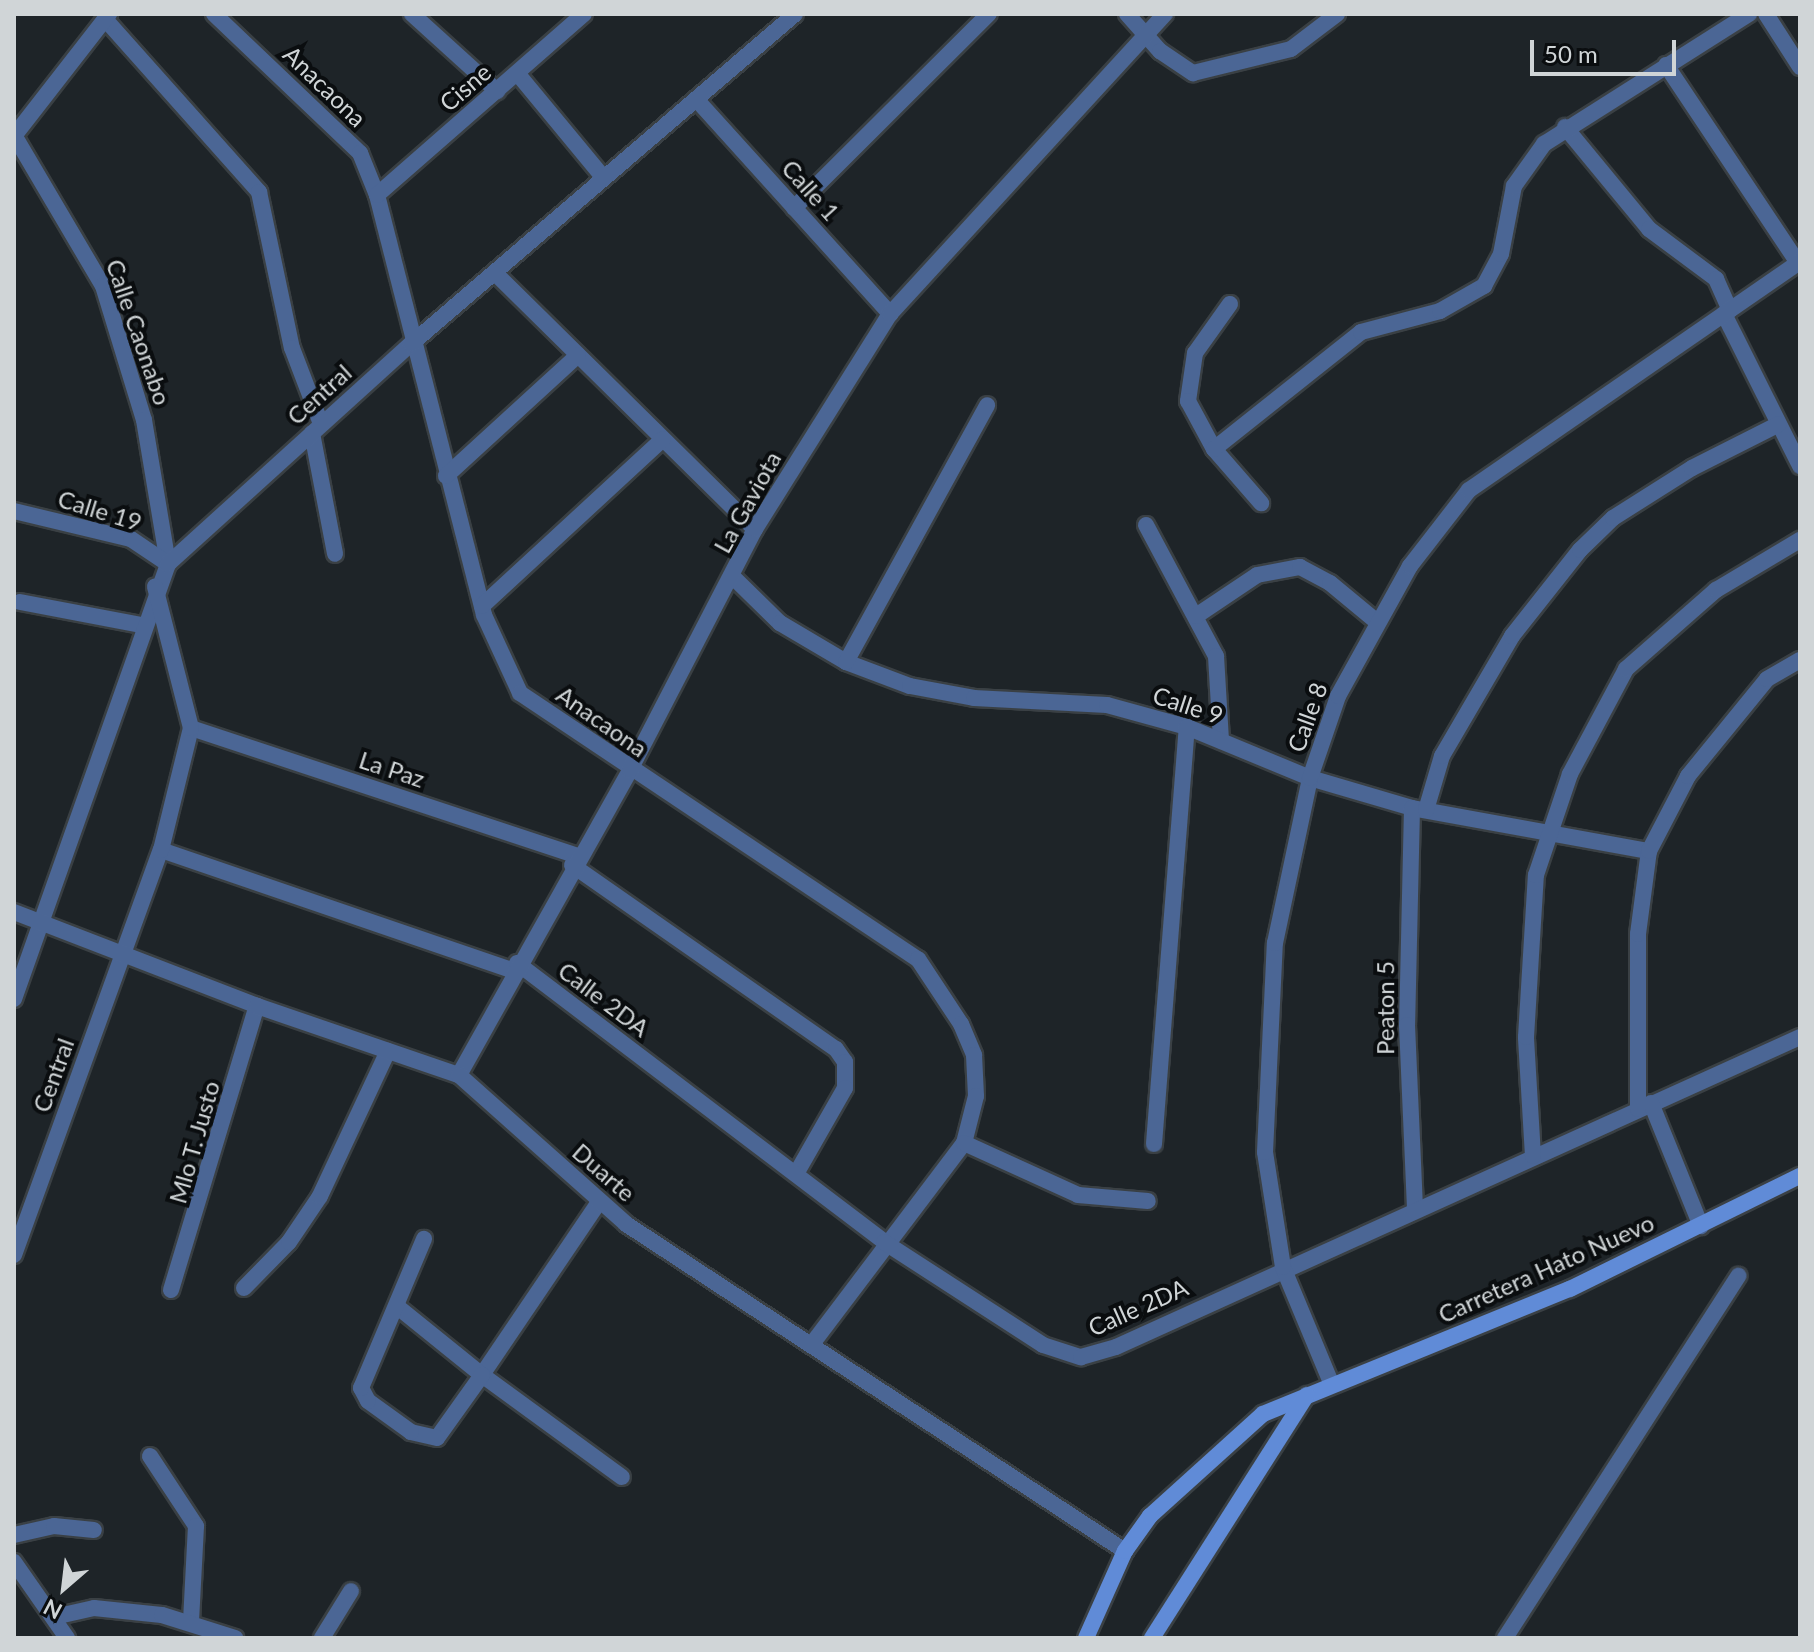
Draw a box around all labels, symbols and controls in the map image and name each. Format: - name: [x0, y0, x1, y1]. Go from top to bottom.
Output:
- scale bar: [1534, 24, 1680, 74]
- text: 50 m: [1544, 39, 1598, 68]
- street label: Anacaona: [278, 40, 372, 132]
- street label: Cisne: [434, 57, 496, 117]
- street label: Calle 1: [776, 154, 846, 226]
- street label: Calle Caonabo: [101, 255, 177, 409]
- street label: Central: [281, 358, 357, 430]
- street label: La Gaviota: [707, 446, 787, 558]
- street label: Calle 19: [55, 484, 145, 536]
- street label: Calle 8: [1281, 678, 1333, 756]
- street label: Anacaona: [551, 679, 653, 763]
- street label: Calle 9: [1149, 680, 1227, 730]
- street label: La Paz: [356, 745, 428, 793]
- street label: Calle 2DA: [553, 956, 655, 1042]
- street label: Peaton 5: [1371, 961, 1399, 1055]
- street label: Central: [26, 1034, 80, 1116]
- street label: Mlo T. Justo: [163, 1077, 225, 1207]
- street label: Duarte: [567, 1137, 641, 1207]
- street label: Carretera Hato Nuevo: [1434, 1207, 1658, 1329]
- street label: Calle 2DA: [1084, 1272, 1192, 1342]
- north arrow: [24, 1548, 104, 1628]
- text: N: [39, 1594, 66, 1626]

